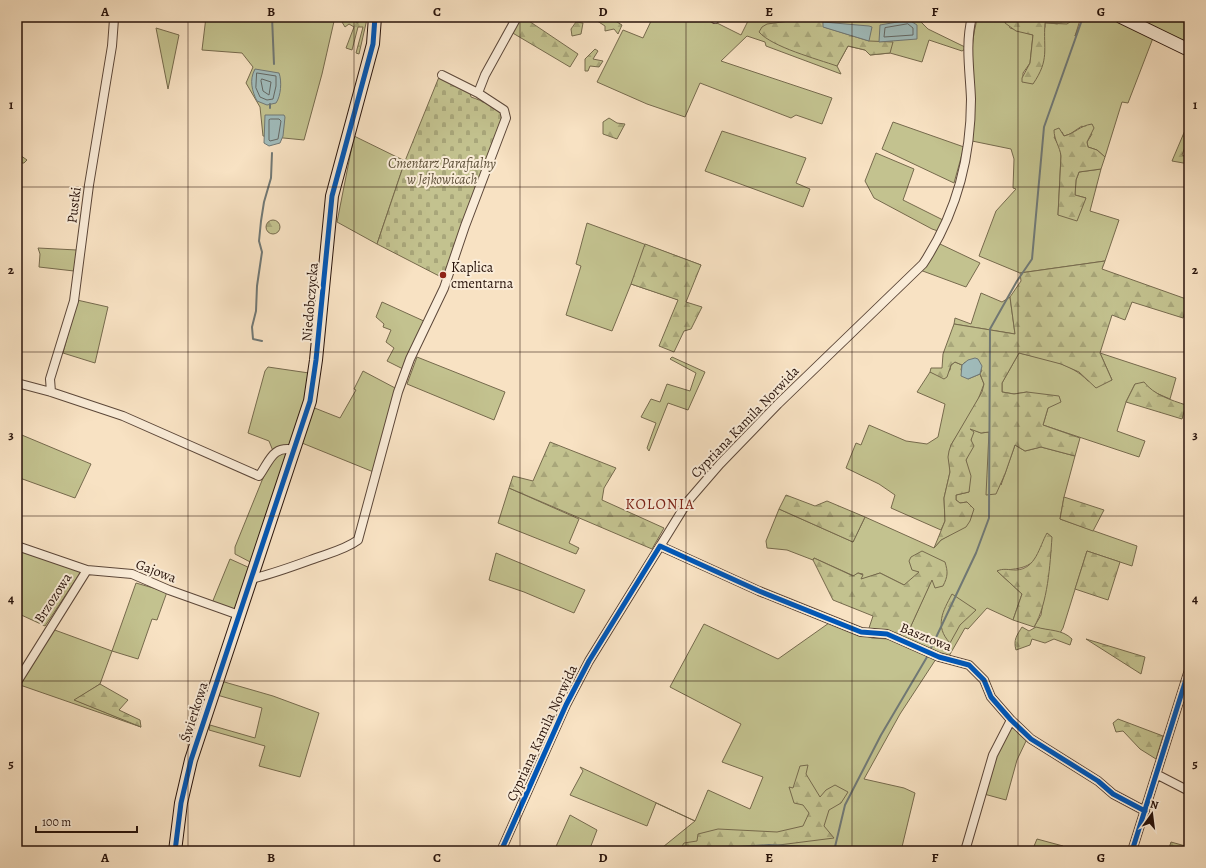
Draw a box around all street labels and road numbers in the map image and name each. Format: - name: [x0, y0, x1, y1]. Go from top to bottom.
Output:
- street label: Pustki: [62, 186, 86, 224]
- street label: Niedobczycka: [297, 261, 323, 342]
- street label: Cypriana Kamila Norwida: [687, 362, 804, 482]
- street label: Gajowa: [133, 555, 180, 588]
- street label: Brzozowa: [30, 569, 77, 627]
- street label: Basztowa: [897, 618, 955, 656]
- street label: Cypriana Kamila Norwida: [502, 661, 582, 804]
- street label: Świerkowa: [175, 679, 213, 745]

